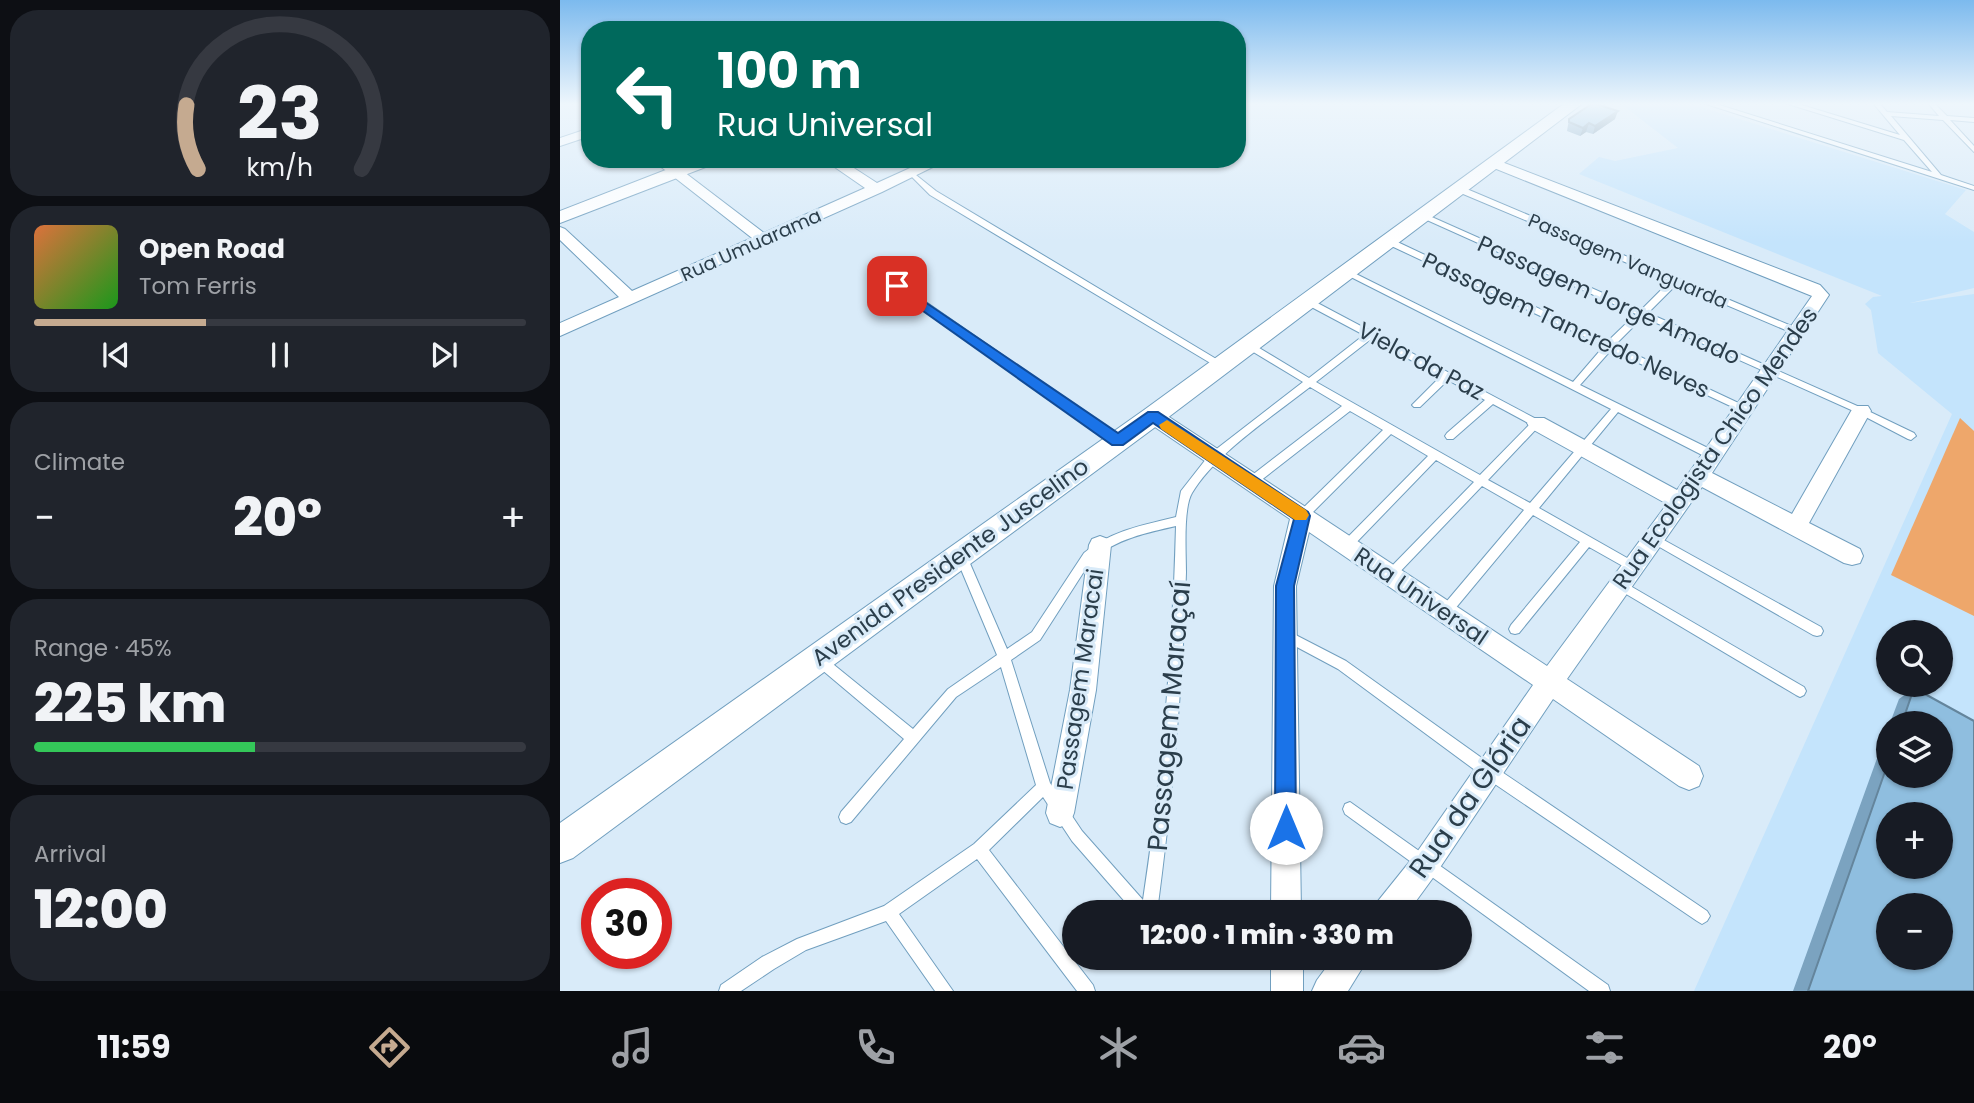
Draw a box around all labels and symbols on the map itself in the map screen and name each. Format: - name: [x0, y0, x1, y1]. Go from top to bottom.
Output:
- street label: Rua Umuarama: [676, 202, 826, 288]
- street label: Passagem Vanguarda: [1524, 207, 1732, 315]
- street label: Passagem Jorge Amado: [1473, 228, 1745, 372]
- street label: Passagem Tancredo Neves: [1417, 244, 1715, 406]
- pin: [867, 256, 927, 316]
- street label: Rua Ecologista Chico Mendes: [1605, 300, 1825, 596]
- street label: Viela da Paz: [1352, 314, 1490, 408]
- street label: Avenida Presidente Juscelino: [805, 451, 1095, 673]
- street label: Rua Universal: [1348, 539, 1494, 653]
- street label: Passagem Maracai: [1049, 566, 1111, 792]
- street label: Passagem Maraçaí: [1138, 579, 1200, 853]
- street label: Rua da Glória: [1400, 708, 1540, 886]
- position arrow: [1249, 791, 1323, 865]
- speed limit sign: 30: [581, 878, 672, 969]

